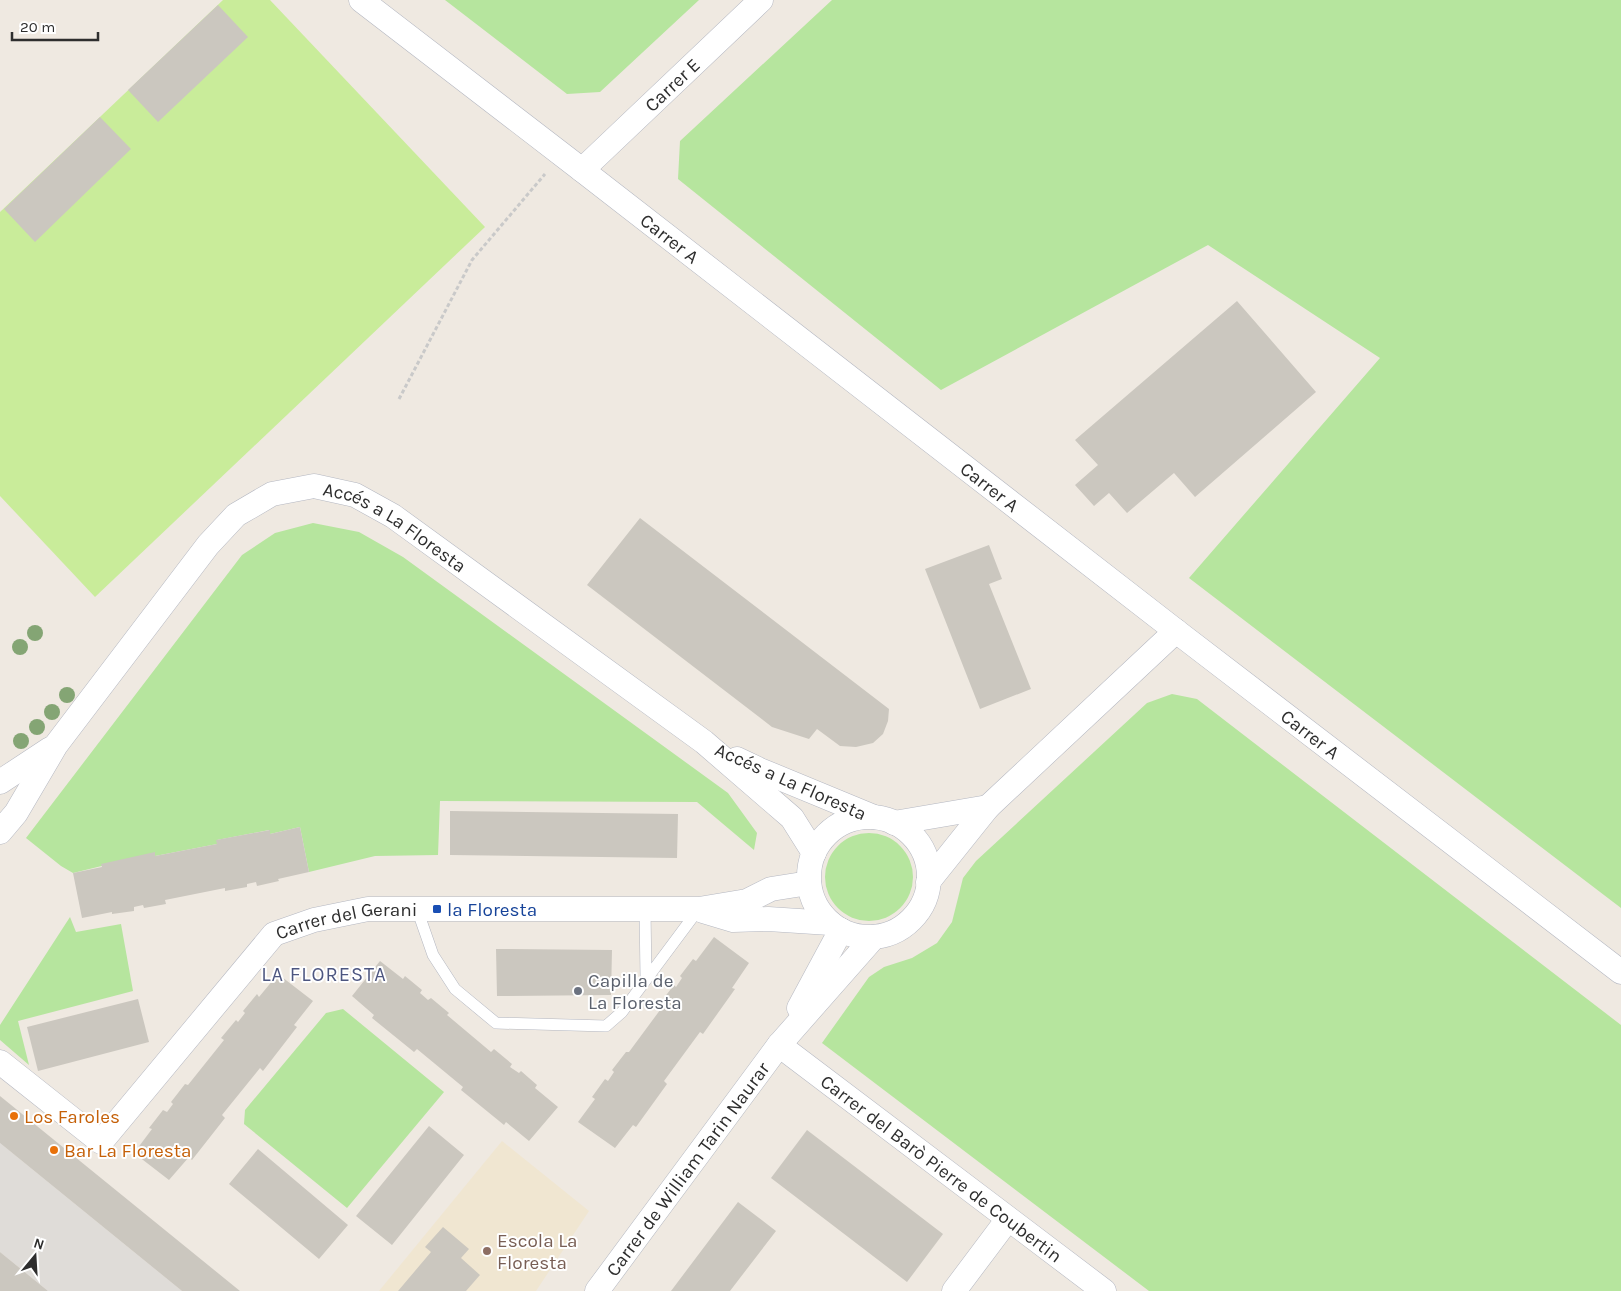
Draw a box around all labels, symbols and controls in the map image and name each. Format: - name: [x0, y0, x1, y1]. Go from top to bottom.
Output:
- scale bar: [12, 10, 99, 42]
- text: 20 m: [20, 18, 55, 36]
- street label: Carrer E: [640, 54, 705, 117]
- street label: Carrer A: [636, 209, 703, 269]
- street label: Carrer A: [956, 458, 1023, 517]
- street label: Accés a La Floresta: [321, 478, 470, 577]
- street label: Carrer A: [1276, 705, 1343, 764]
- street label: Accés a La Floresta: [711, 739, 870, 825]
- street label: Carrer del Gerani: [273, 898, 417, 945]
- place label: la Floresta: [447, 899, 537, 921]
- marker: la Floresta: [431, 903, 443, 915]
- district label: LA FLORESTA: [261, 963, 387, 986]
- place label: Capilla de La Floresta: [588, 970, 682, 1014]
- marker: Capilla de La Floresta: [572, 985, 584, 997]
- street label: Carrer de William Tarin Naurar: [602, 1058, 775, 1281]
- street label: Carrer del Barò Pierre de Coubertin: [816, 1070, 1066, 1267]
- place label: Los Faroles: [24, 1106, 120, 1128]
- marker: Los Faroles: [8, 1110, 20, 1122]
- place label: Bar La Floresta: [64, 1140, 191, 1162]
- marker: Bar La Floresta: [48, 1144, 60, 1156]
- place label: Escola La Floresta: [497, 1230, 577, 1274]
- north arrow: [10, 1231, 60, 1281]
- text: N: [31, 1234, 46, 1254]
- marker: Escola La Floresta: [481, 1245, 493, 1257]

